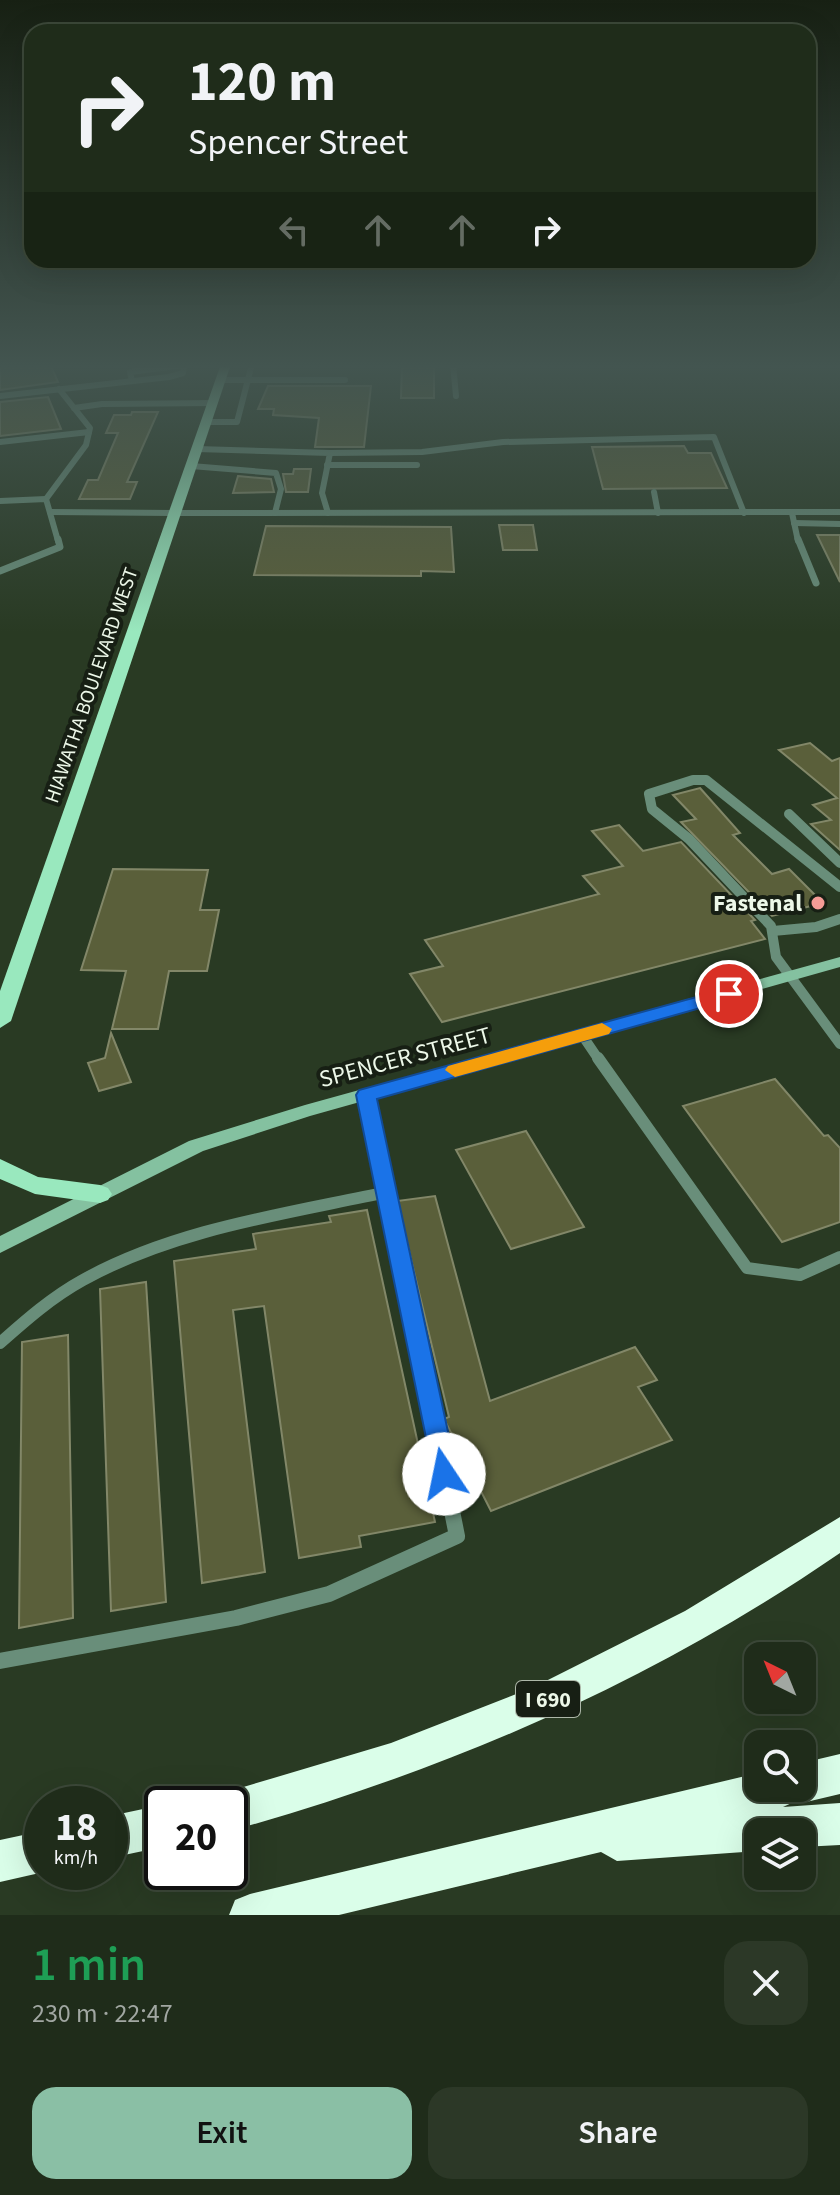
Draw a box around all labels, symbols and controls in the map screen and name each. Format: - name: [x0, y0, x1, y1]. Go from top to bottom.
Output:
- text: 120 m: [188, 43, 336, 122]
- icon: right: [56, 56, 160, 160]
- text: Spencer Street: [188, 117, 408, 168]
- icon: left: [272, 208, 316, 252]
- icon: ahead: [356, 208, 400, 252]
- icon: ahead: [440, 208, 484, 252]
- icon: right: [524, 208, 568, 252]
- street label: HIAWATHA BOULEVARD WEST: [38, 564, 146, 807]
- place label: Fastenal: [713, 886, 802, 921]
- marker: Fastenal: [809, 894, 827, 912]
- pin: [695, 960, 763, 1028]
- icon: arrive: [707, 972, 751, 1016]
- street label: SPENCER STREET: [315, 1018, 495, 1097]
- position arrow: [402, 1432, 486, 1516]
- north arrow: [744, 1642, 816, 1714]
- map controls: [744, 1642, 816, 1890]
- road number: I 690: [516, 1681, 580, 1717]
- button: search: [744, 1730, 816, 1802]
- speed limit sign: 20: [144, 1786, 248, 1890]
- text: 18: [55, 1799, 97, 1856]
- button: layers: [744, 1818, 816, 1890]
- text: km/h: [54, 1844, 98, 1872]
- text: 1 min: [32, 1931, 146, 1999]
- button: close: [724, 1941, 808, 2025]
- text: 230 m · 22:47: [32, 1995, 173, 2032]
- button: Exit: [32, 2087, 412, 2179]
- button: Share: [428, 2087, 808, 2179]

